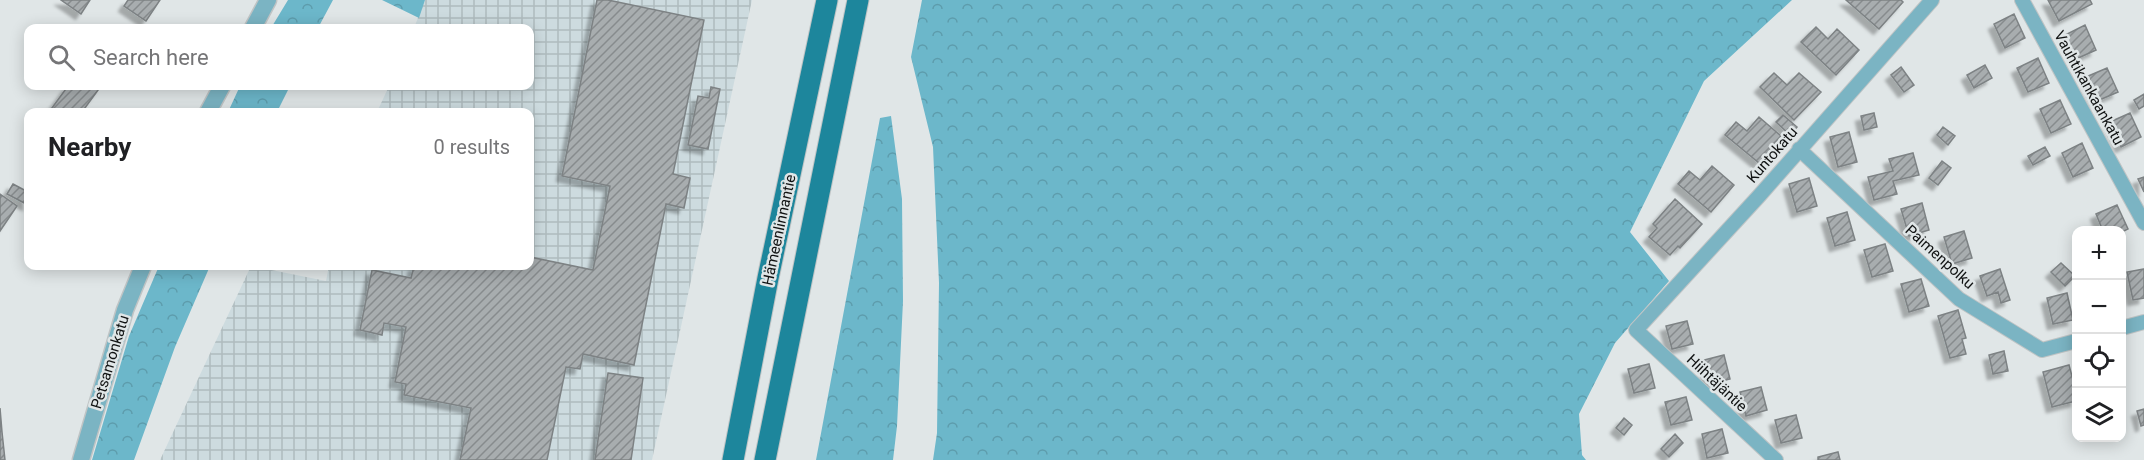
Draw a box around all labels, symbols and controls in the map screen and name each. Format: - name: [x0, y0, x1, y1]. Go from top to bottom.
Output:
- search box: [24, 24, 534, 90]
- street label: Vauhtikankaankatu: [2050, 28, 2128, 148]
- icon: search: [45, 41, 78, 74]
- text: Search here: [93, 45, 209, 70]
- street label: Kuntokatu: [1743, 123, 1801, 187]
- text: Nearby: [48, 132, 131, 162]
- text: 0 results: [434, 135, 510, 159]
- street label: Hämeenlinnantie: [758, 173, 800, 287]
- street label: Paimenpolku: [1902, 221, 1978, 293]
- map controls: [2072, 226, 2126, 442]
- button: +: [2072, 226, 2126, 280]
- button: −: [2072, 280, 2126, 334]
- street label: Petsamonkatu: [87, 313, 133, 411]
- button: locate: [2072, 334, 2126, 388]
- street label: Hiihtäjäntie: [1683, 351, 1751, 415]
- button: layers: [2072, 388, 2126, 442]

